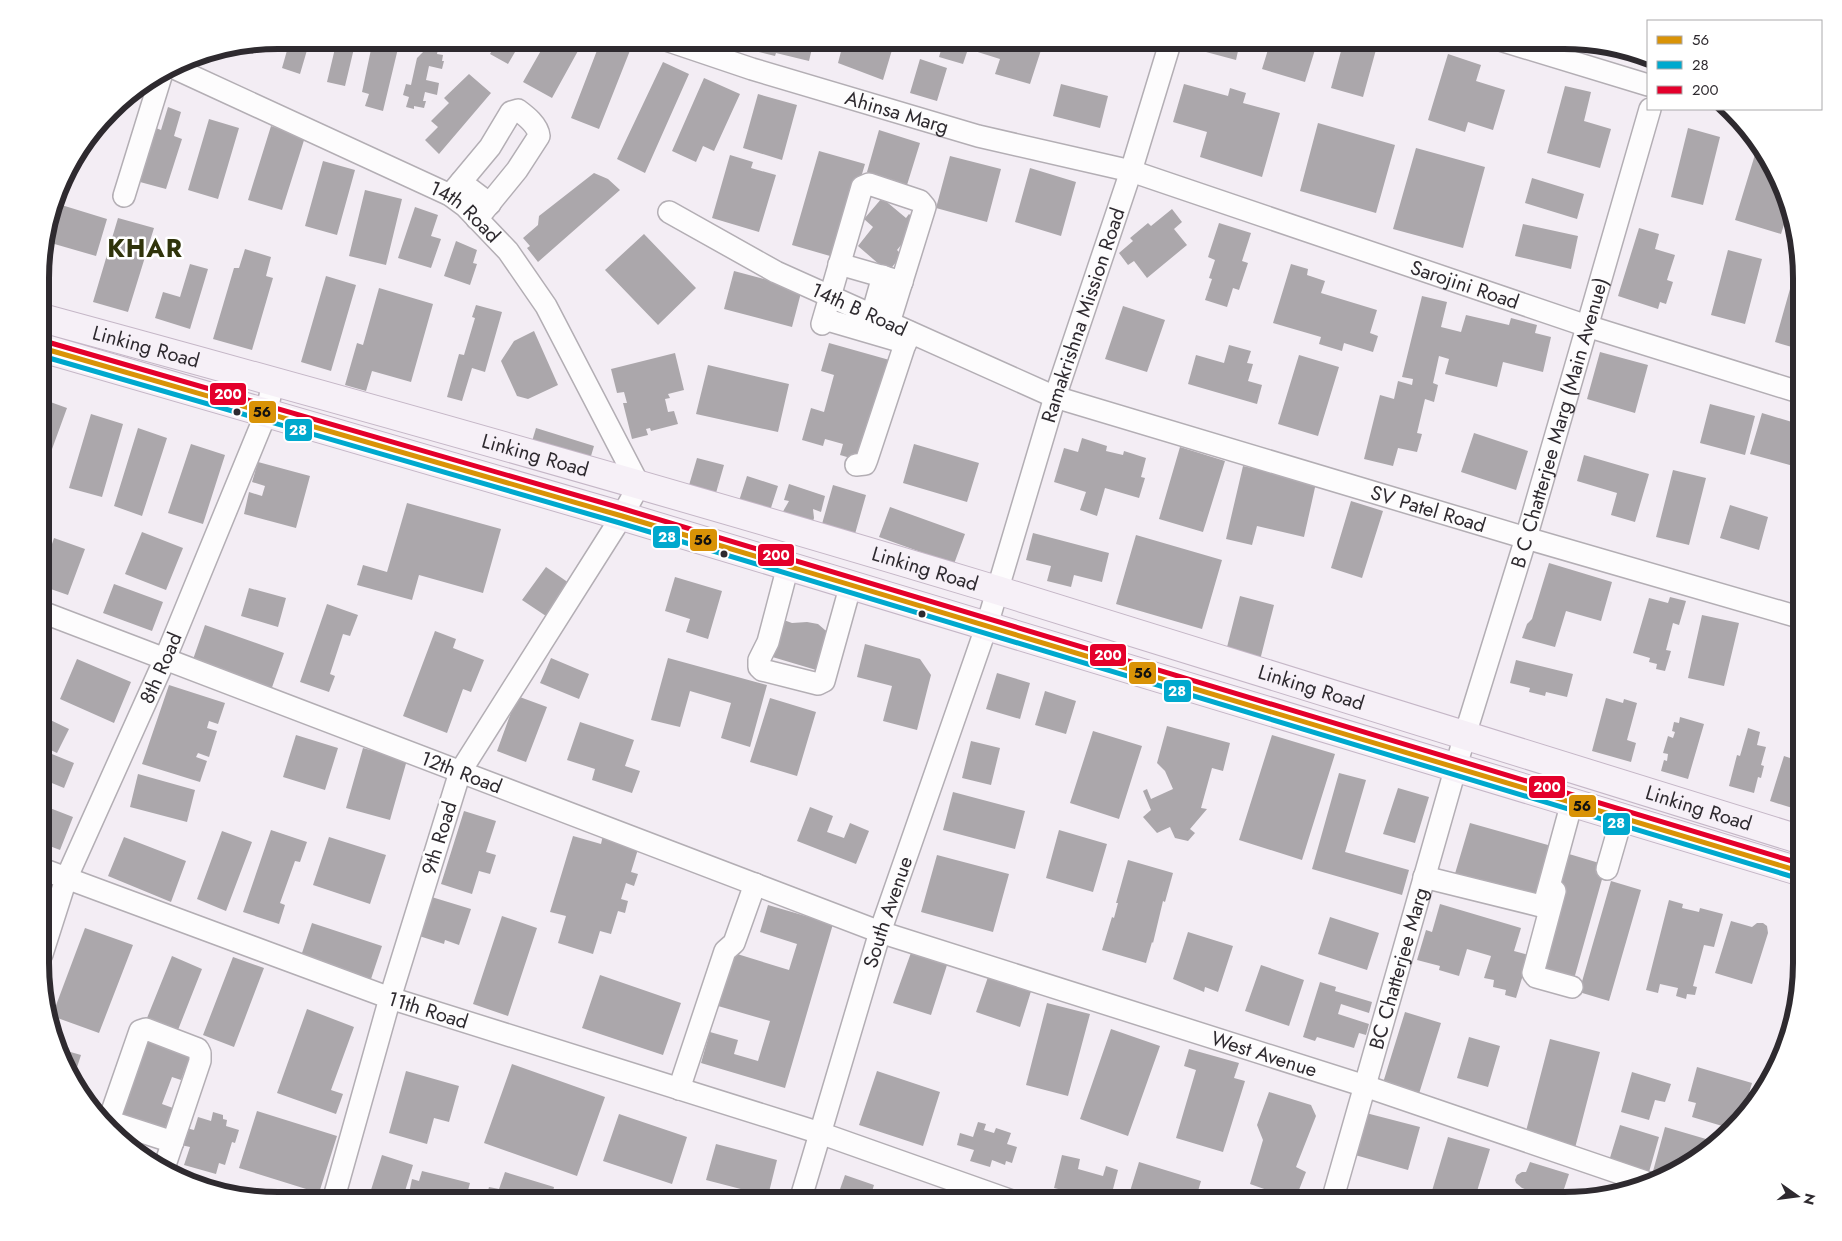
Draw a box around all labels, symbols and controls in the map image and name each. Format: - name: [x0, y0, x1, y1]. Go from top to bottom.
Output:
- legend: [1647, 20, 1822, 110]
- text: 56: [1692, 29, 1709, 51]
- text: 28: [1692, 54, 1709, 76]
- text: 200: [1692, 79, 1719, 101]
- street label: Ahinsa Marg: [841, 83, 952, 142]
- street label: 14th Road: [425, 174, 507, 250]
- street label: Ramakrishna Mission Road: [1034, 204, 1133, 426]
- district label: KHAR: [107, 230, 183, 266]
- street label: Sarojini Road: [1406, 253, 1523, 317]
- street label: B C Chatterjee Marg (Main Avenue): [1504, 274, 1616, 572]
- street label: 14th B Road: [807, 276, 912, 344]
- street label: Linking Road: [89, 318, 203, 375]
- line badge: 200: [209, 382, 247, 406]
- text: 200: [214, 384, 242, 404]
- line badge: 56: [248, 400, 277, 424]
- text: 56: [253, 402, 271, 422]
- unlabelled marker: [232, 407, 242, 417]
- line badge: 28: [284, 418, 313, 442]
- text: 28: [289, 420, 307, 440]
- street label: Linking Road: [478, 427, 592, 484]
- street label: SV Patel Road: [1367, 478, 1489, 540]
- line badge: 28: [652, 525, 681, 549]
- text: 28: [658, 527, 676, 547]
- line badge: 56: [689, 528, 718, 552]
- text: 56: [694, 530, 712, 550]
- street label: Linking Road: [868, 539, 982, 599]
- line badge: 200: [757, 543, 795, 567]
- text: 200: [762, 545, 790, 565]
- unlabelled marker: [719, 549, 729, 559]
- unlabelled marker: [917, 609, 927, 619]
- street label: 8th Road: [133, 628, 189, 709]
- line badge: 200: [1089, 643, 1127, 667]
- text: 200: [1094, 645, 1122, 665]
- street label: Linking Road: [1254, 658, 1368, 718]
- line badge: 56: [1128, 661, 1157, 685]
- text: 56: [1134, 663, 1152, 683]
- line badge: 28: [1163, 679, 1192, 703]
- text: 28: [1168, 681, 1186, 701]
- street label: 12th Road: [416, 744, 506, 801]
- line badge: 200: [1528, 775, 1566, 799]
- text: 200: [1533, 777, 1561, 797]
- street label: Linking Road: [1642, 778, 1755, 839]
- line badge: 56: [1568, 794, 1597, 818]
- text: 56: [1573, 796, 1591, 816]
- street label: 9th Road: [415, 798, 464, 879]
- line badge: 28: [1602, 812, 1631, 836]
- text: 28: [1607, 813, 1625, 833]
- street label: South Avenue: [856, 852, 920, 971]
- street label: BC Chatterjee Marg: [1362, 884, 1436, 1053]
- street label: 11th Road: [384, 984, 472, 1037]
- street label: West Avenue: [1207, 1024, 1321, 1085]
- north arrow: [1772, 1171, 1822, 1221]
- text: N: [1799, 1191, 1821, 1207]

